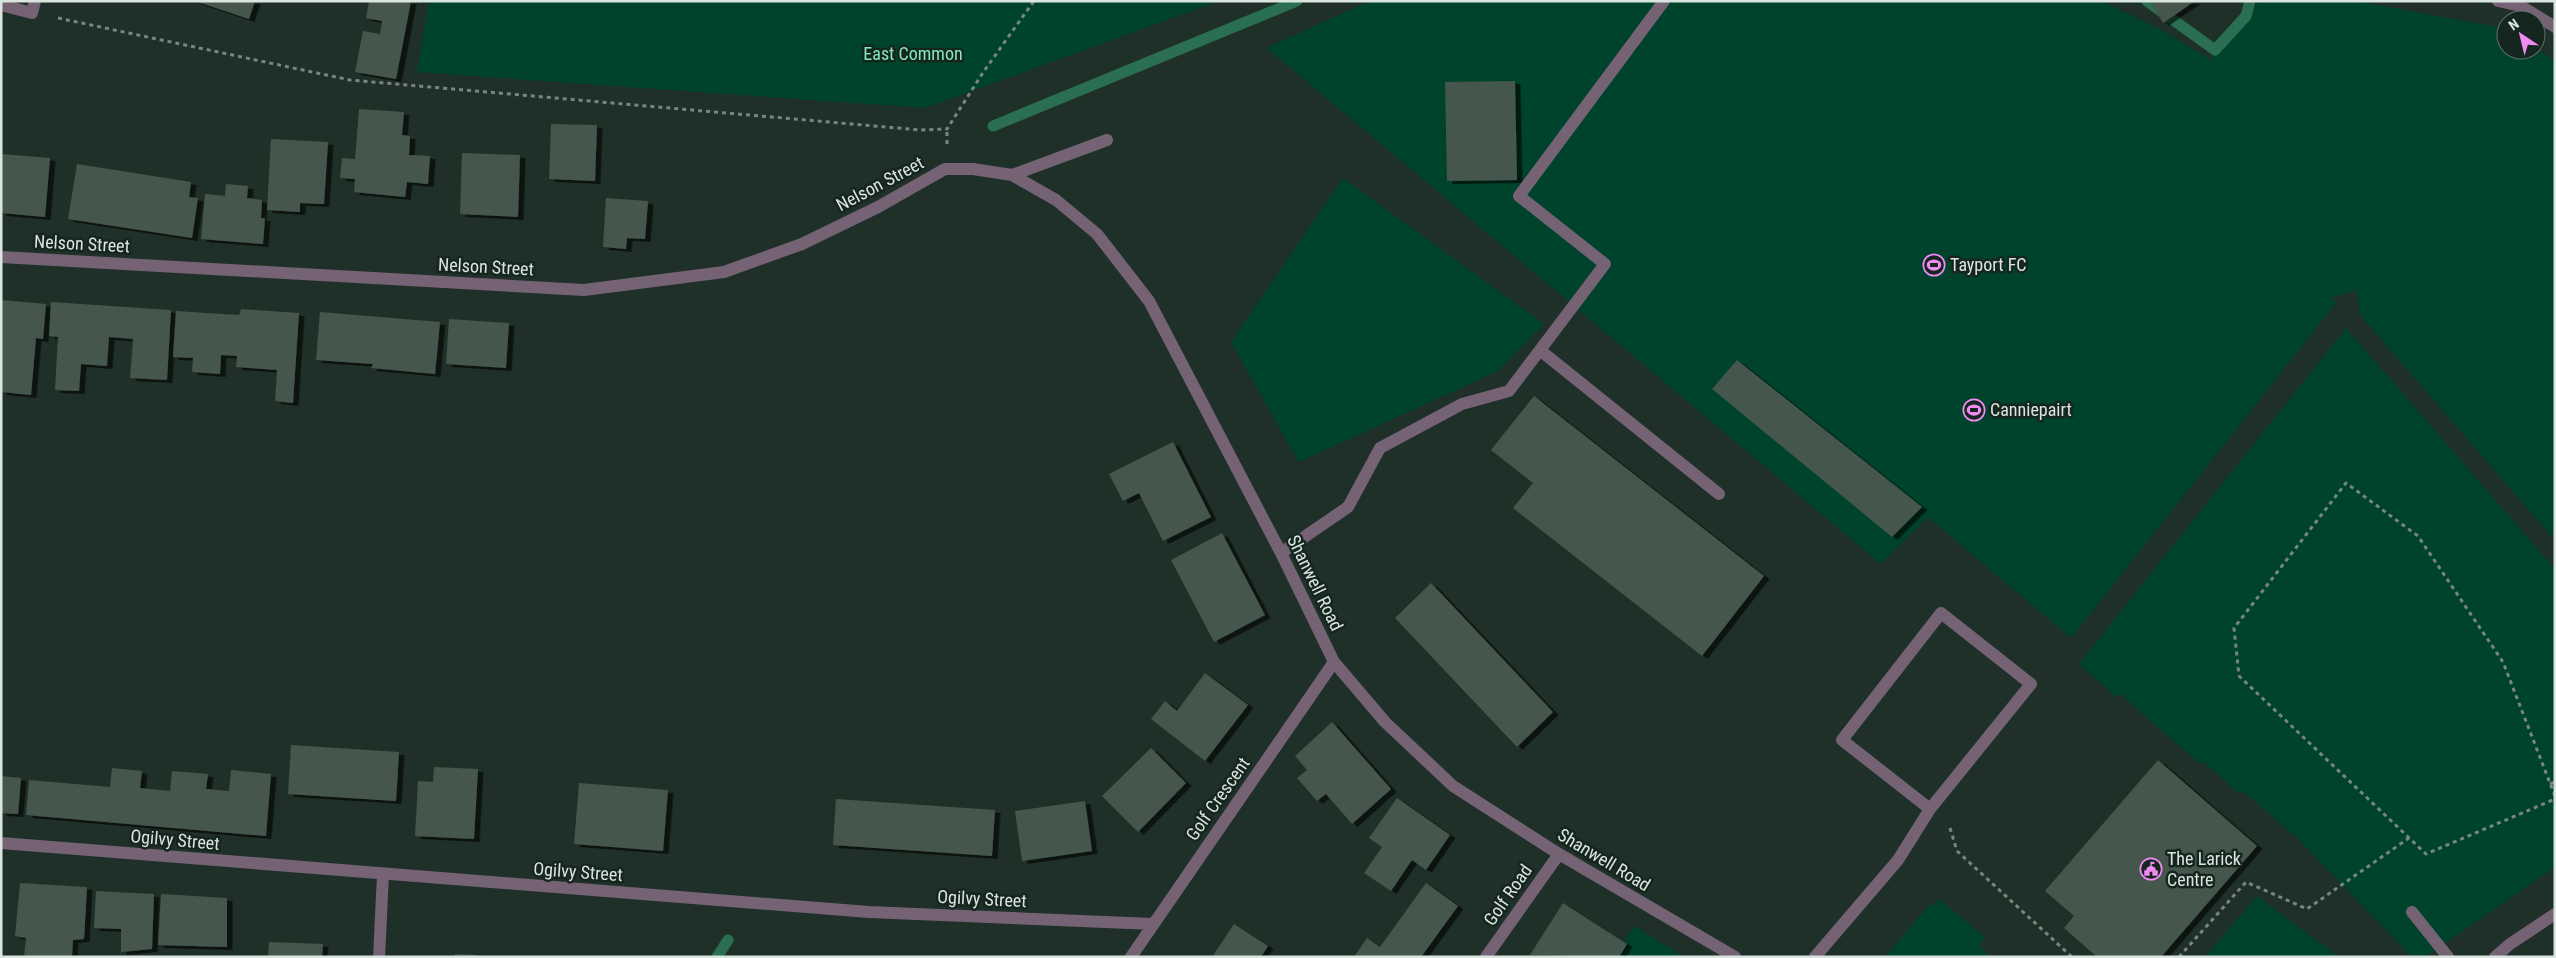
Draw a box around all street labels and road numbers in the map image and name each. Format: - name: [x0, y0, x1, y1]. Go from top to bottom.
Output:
- street label: Nelson Street: [832, 152, 927, 215]
- street label: Nelson Street: [34, 231, 131, 256]
- street label: Nelson Street: [438, 254, 535, 279]
- street label: Shanwell Road: [1283, 531, 1348, 634]
- street label: Golf Crescent: [1181, 753, 1254, 844]
- street label: Shanwell Road: [1554, 824, 1654, 895]
- street label: Ogilvy Street: [130, 825, 221, 854]
- street label: Ogilvy Street: [533, 858, 623, 885]
- street label: Golf Road: [1479, 860, 1536, 929]
- street label: Ogilvy Street: [937, 886, 1027, 911]

